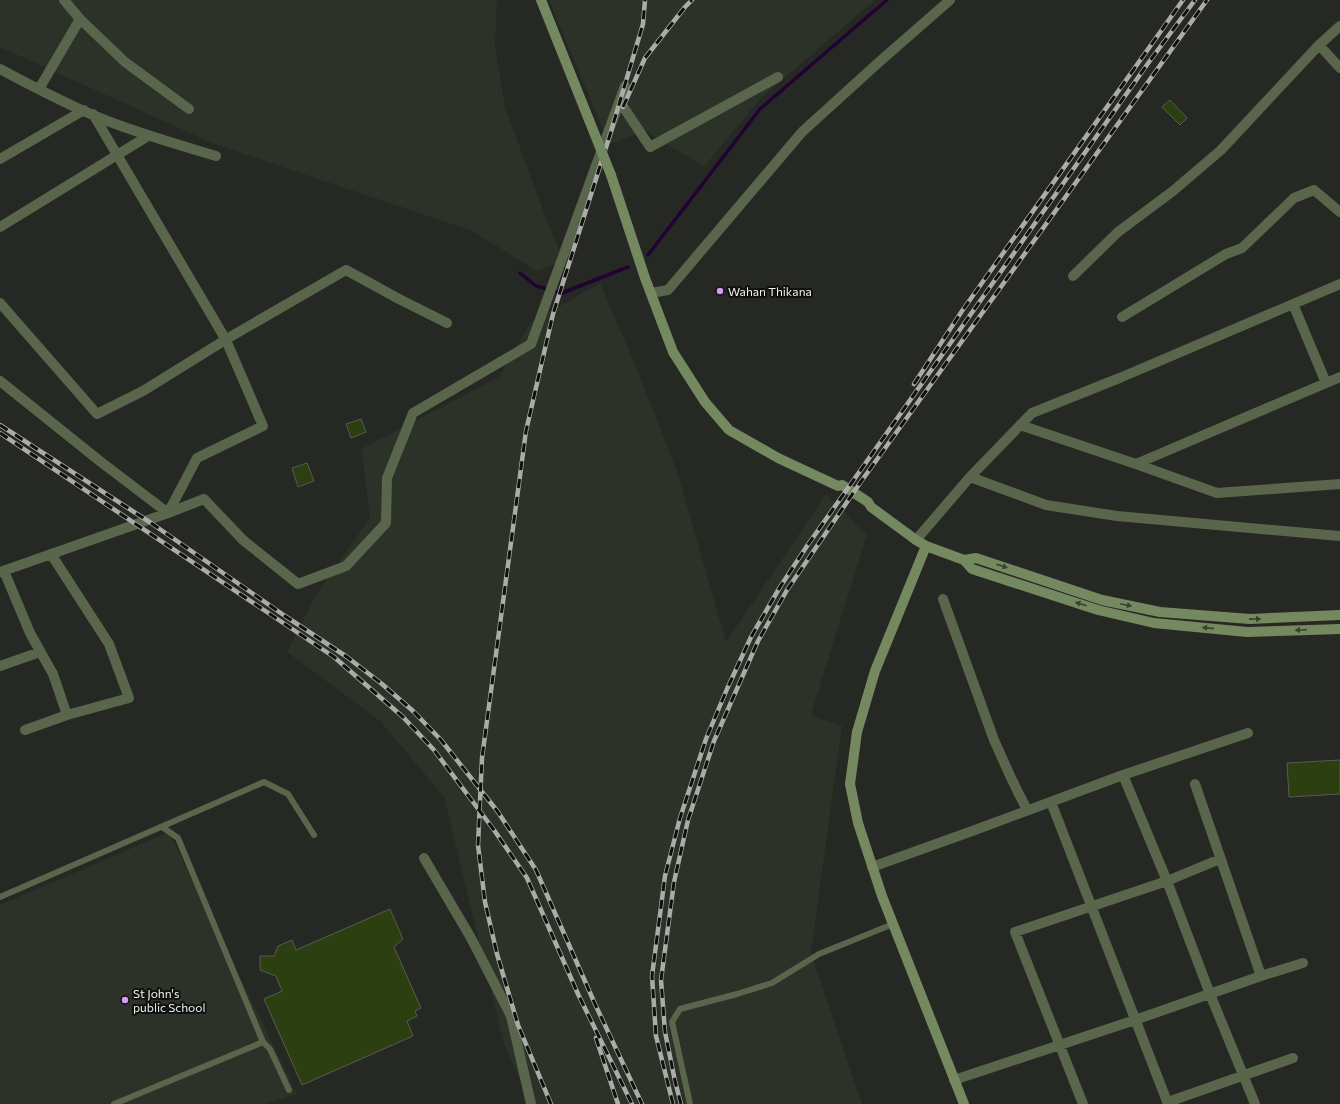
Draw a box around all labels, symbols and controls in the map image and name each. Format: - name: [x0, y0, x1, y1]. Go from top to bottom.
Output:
- place label: Wahan Thikana: [728, 284, 812, 298]
- marker: Wahan Thikana: [715, 286, 725, 296]
- one-way arrow: [996, 563, 1008, 569]
- one-way arrow: [1075, 601, 1087, 607]
- one-way arrow: [1120, 602, 1132, 608]
- one-way arrow: [1249, 616, 1262, 622]
- one-way arrow: [1202, 625, 1214, 631]
- one-way arrow: [1294, 627, 1307, 633]
- place label: St John's public School: [133, 986, 206, 1014]
- marker: St John's public School: [120, 995, 130, 1005]

